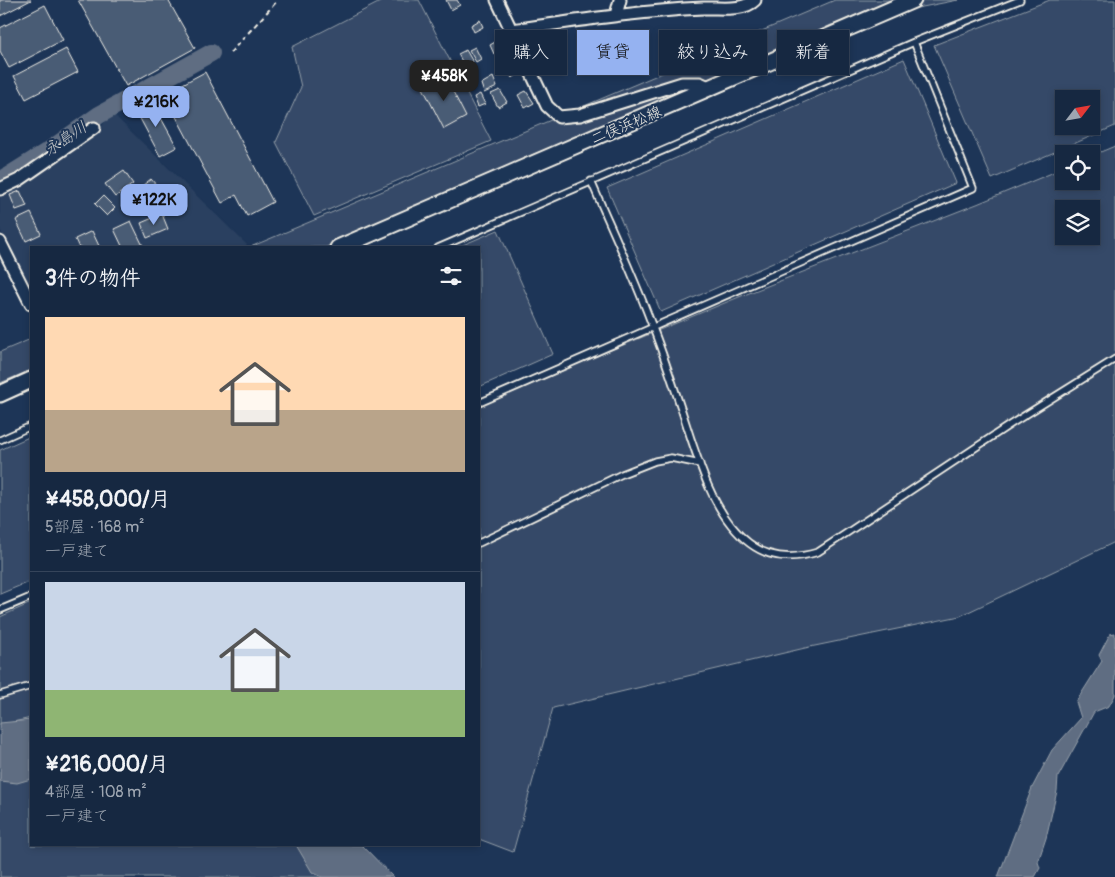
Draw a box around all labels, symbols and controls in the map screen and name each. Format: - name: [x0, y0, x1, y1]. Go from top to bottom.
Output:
- chip: 購入: [495, 30, 567, 75]
- chip: 賃貸: [577, 30, 649, 75]
- chip: 絞り込み: [659, 30, 767, 75]
- chip: 新着: [777, 30, 849, 75]
- pin: ¥458K: [409, 59, 479, 102]
- text: ¥458K: [421, 66, 467, 86]
- pin: ¥216K: [121, 86, 191, 128]
- north arrow: [1055, 90, 1100, 135]
- map controls: [1055, 90, 1100, 245]
- text: ¥216K: [133, 92, 179, 112]
- street label: 二俣浜松線: [588, 102, 664, 149]
- water label: 永島川: [40, 117, 91, 161]
- button: locate: [1055, 145, 1100, 190]
- pin: ¥122K: [119, 184, 189, 226]
- text: ¥122K: [132, 190, 176, 210]
- button: layers: [1055, 200, 1100, 245]
- icon: filters: [437, 262, 465, 290]
- text: 3件の物件: [45, 265, 141, 292]
- icon: home: [210, 349, 300, 439]
- text: ¥458,000/月: [45, 486, 171, 513]
- text: 5部屋 · 168 m²: [45, 517, 145, 537]
- text: 一戸建て: [45, 541, 109, 561]
- icon: home: [210, 615, 300, 705]
- text: ¥216,000/月: [45, 751, 169, 778]
- text: 4部屋 · 108 m²: [45, 782, 147, 802]
- text: 一戸建て: [45, 806, 109, 826]

